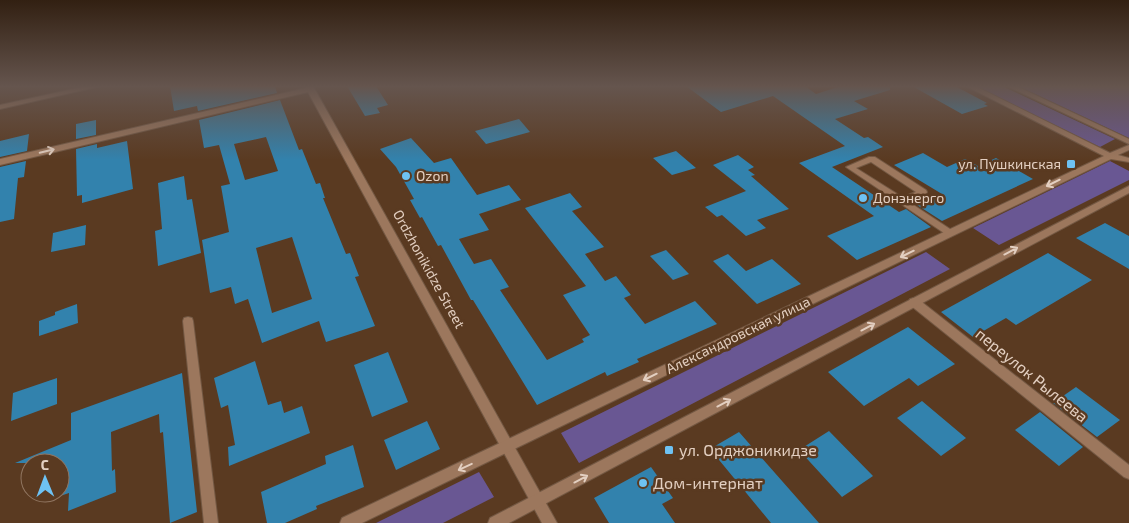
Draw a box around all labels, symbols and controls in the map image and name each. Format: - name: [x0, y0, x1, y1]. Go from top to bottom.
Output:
- one-way arrow: [39, 146, 55, 155]
- place label: ул. Пушкинская: [958, 155, 1061, 172]
- marker: ул. Пушкинская: [1065, 158, 1077, 170]
- place label: Ozon: [416, 167, 449, 184]
- marker: Ozon: [400, 170, 412, 182]
- one-way arrow: [1046, 179, 1061, 188]
- place label: Донэнерго: [873, 189, 944, 206]
- marker: Донэнерго: [857, 192, 869, 204]
- street label: Ordzhonikidze Street: [390, 206, 469, 331]
- one-way arrow: [1004, 246, 1019, 256]
- one-way arrow: [900, 249, 915, 259]
- street label: Александровская улица: [663, 292, 813, 377]
- one-way arrow: [860, 322, 875, 331]
- street label: переулок Рылеева: [972, 324, 1092, 426]
- one-way arrow: [643, 373, 658, 383]
- one-way arrow: [717, 398, 732, 408]
- place label: ул. Орджоникидзе: [679, 440, 817, 460]
- marker: ул. Орджоникидзе: [663, 444, 675, 456]
- north arrow: [20, 453, 70, 503]
- text: С: [40, 456, 49, 473]
- one-way arrow: [458, 463, 473, 472]
- place label: Дом-интернат: [653, 473, 763, 492]
- one-way arrow: [573, 474, 588, 484]
- marker: Дом-интернат: [637, 477, 649, 489]

